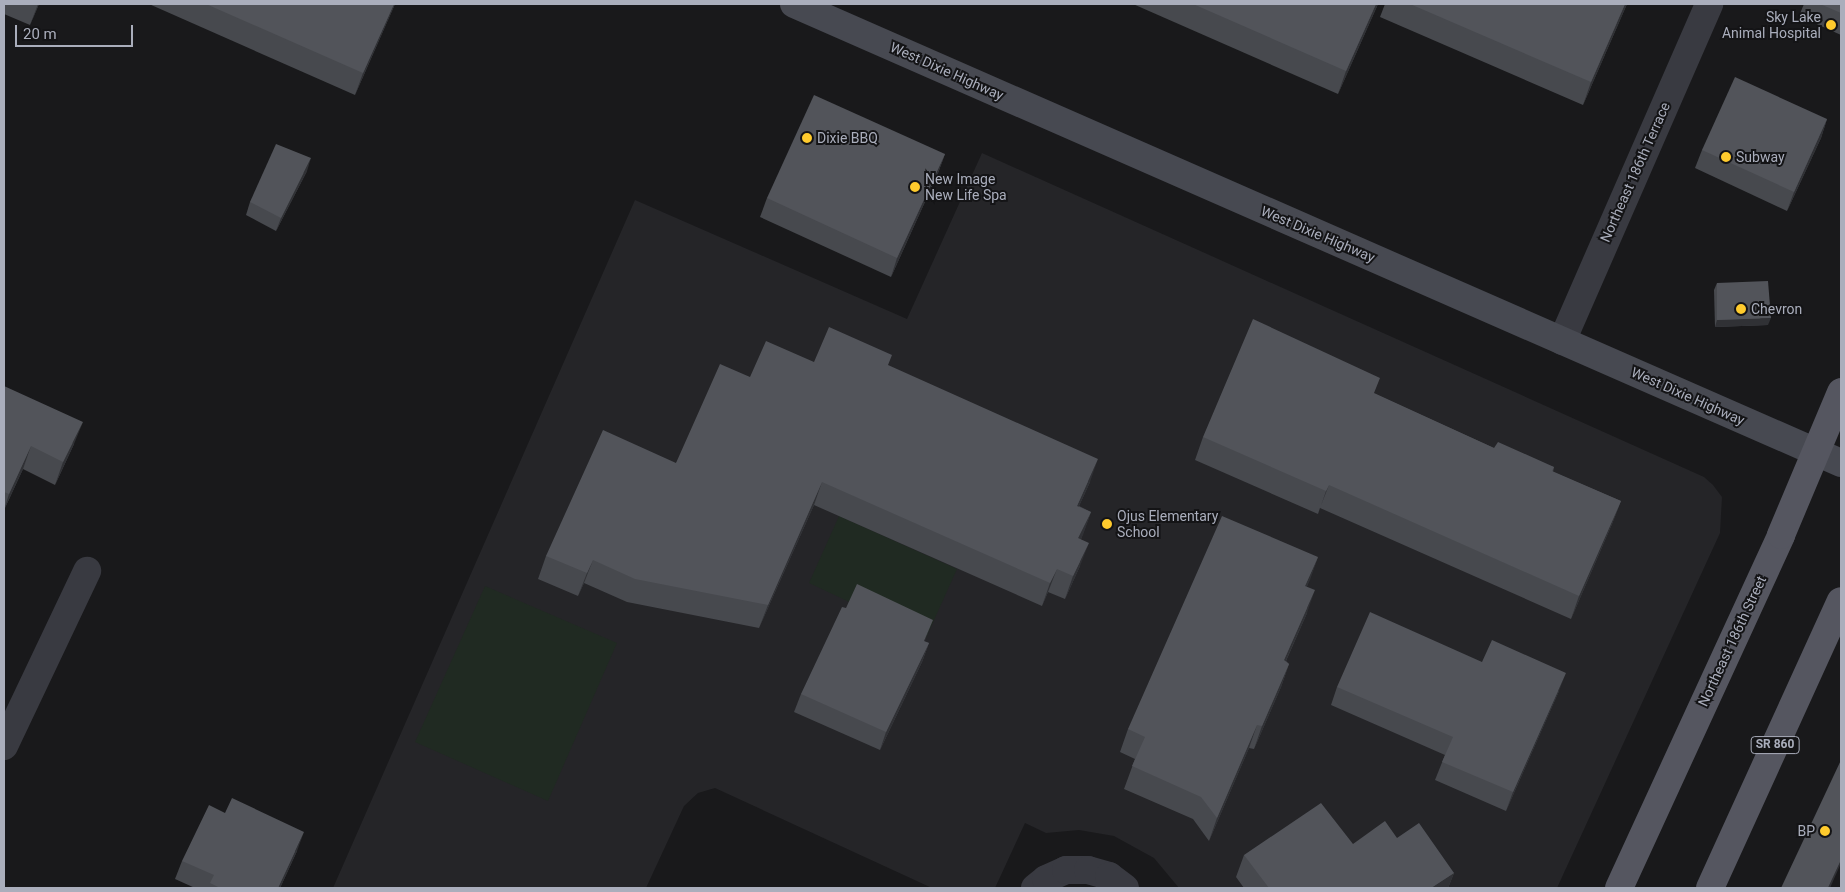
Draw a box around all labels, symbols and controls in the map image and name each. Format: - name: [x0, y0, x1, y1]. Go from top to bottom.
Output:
- place label: Sky Lake Animal Hospital: [1722, 9, 1821, 41]
- scale bar: [18, 15, 135, 47]
- marker: Sky Lake Animal Hospital: [1825, 19, 1837, 31]
- text: 20 m: [23, 25, 57, 43]
- street label: West Dixie Highway: [888, 38, 1006, 104]
- street label: Northeast 186th Terrace: [1596, 99, 1674, 245]
- place label: Dixie BBQ: [817, 130, 878, 146]
- marker: Dixie BBQ: [801, 132, 813, 144]
- place label: Subway: [1736, 149, 1785, 165]
- marker: Subway: [1720, 151, 1732, 163]
- place label: New Image New Life Spa: [925, 171, 1007, 203]
- marker: New Image New Life Spa: [909, 181, 921, 193]
- street label: West Dixie Highway: [1258, 202, 1378, 266]
- place label: Chevron: [1751, 301, 1802, 317]
- marker: Chevron: [1735, 303, 1747, 315]
- street label: West Dixie Highway: [1629, 363, 1747, 429]
- place label: Ojus Elementary School: [1117, 508, 1218, 540]
- marker: Ojus Elementary School: [1101, 518, 1113, 530]
- street label: Northeast 186th Street: [1694, 573, 1770, 709]
- road number: SR 860: [1750, 736, 1800, 754]
- place label: BP: [1797, 823, 1815, 839]
- marker: BP: [1819, 825, 1831, 837]

